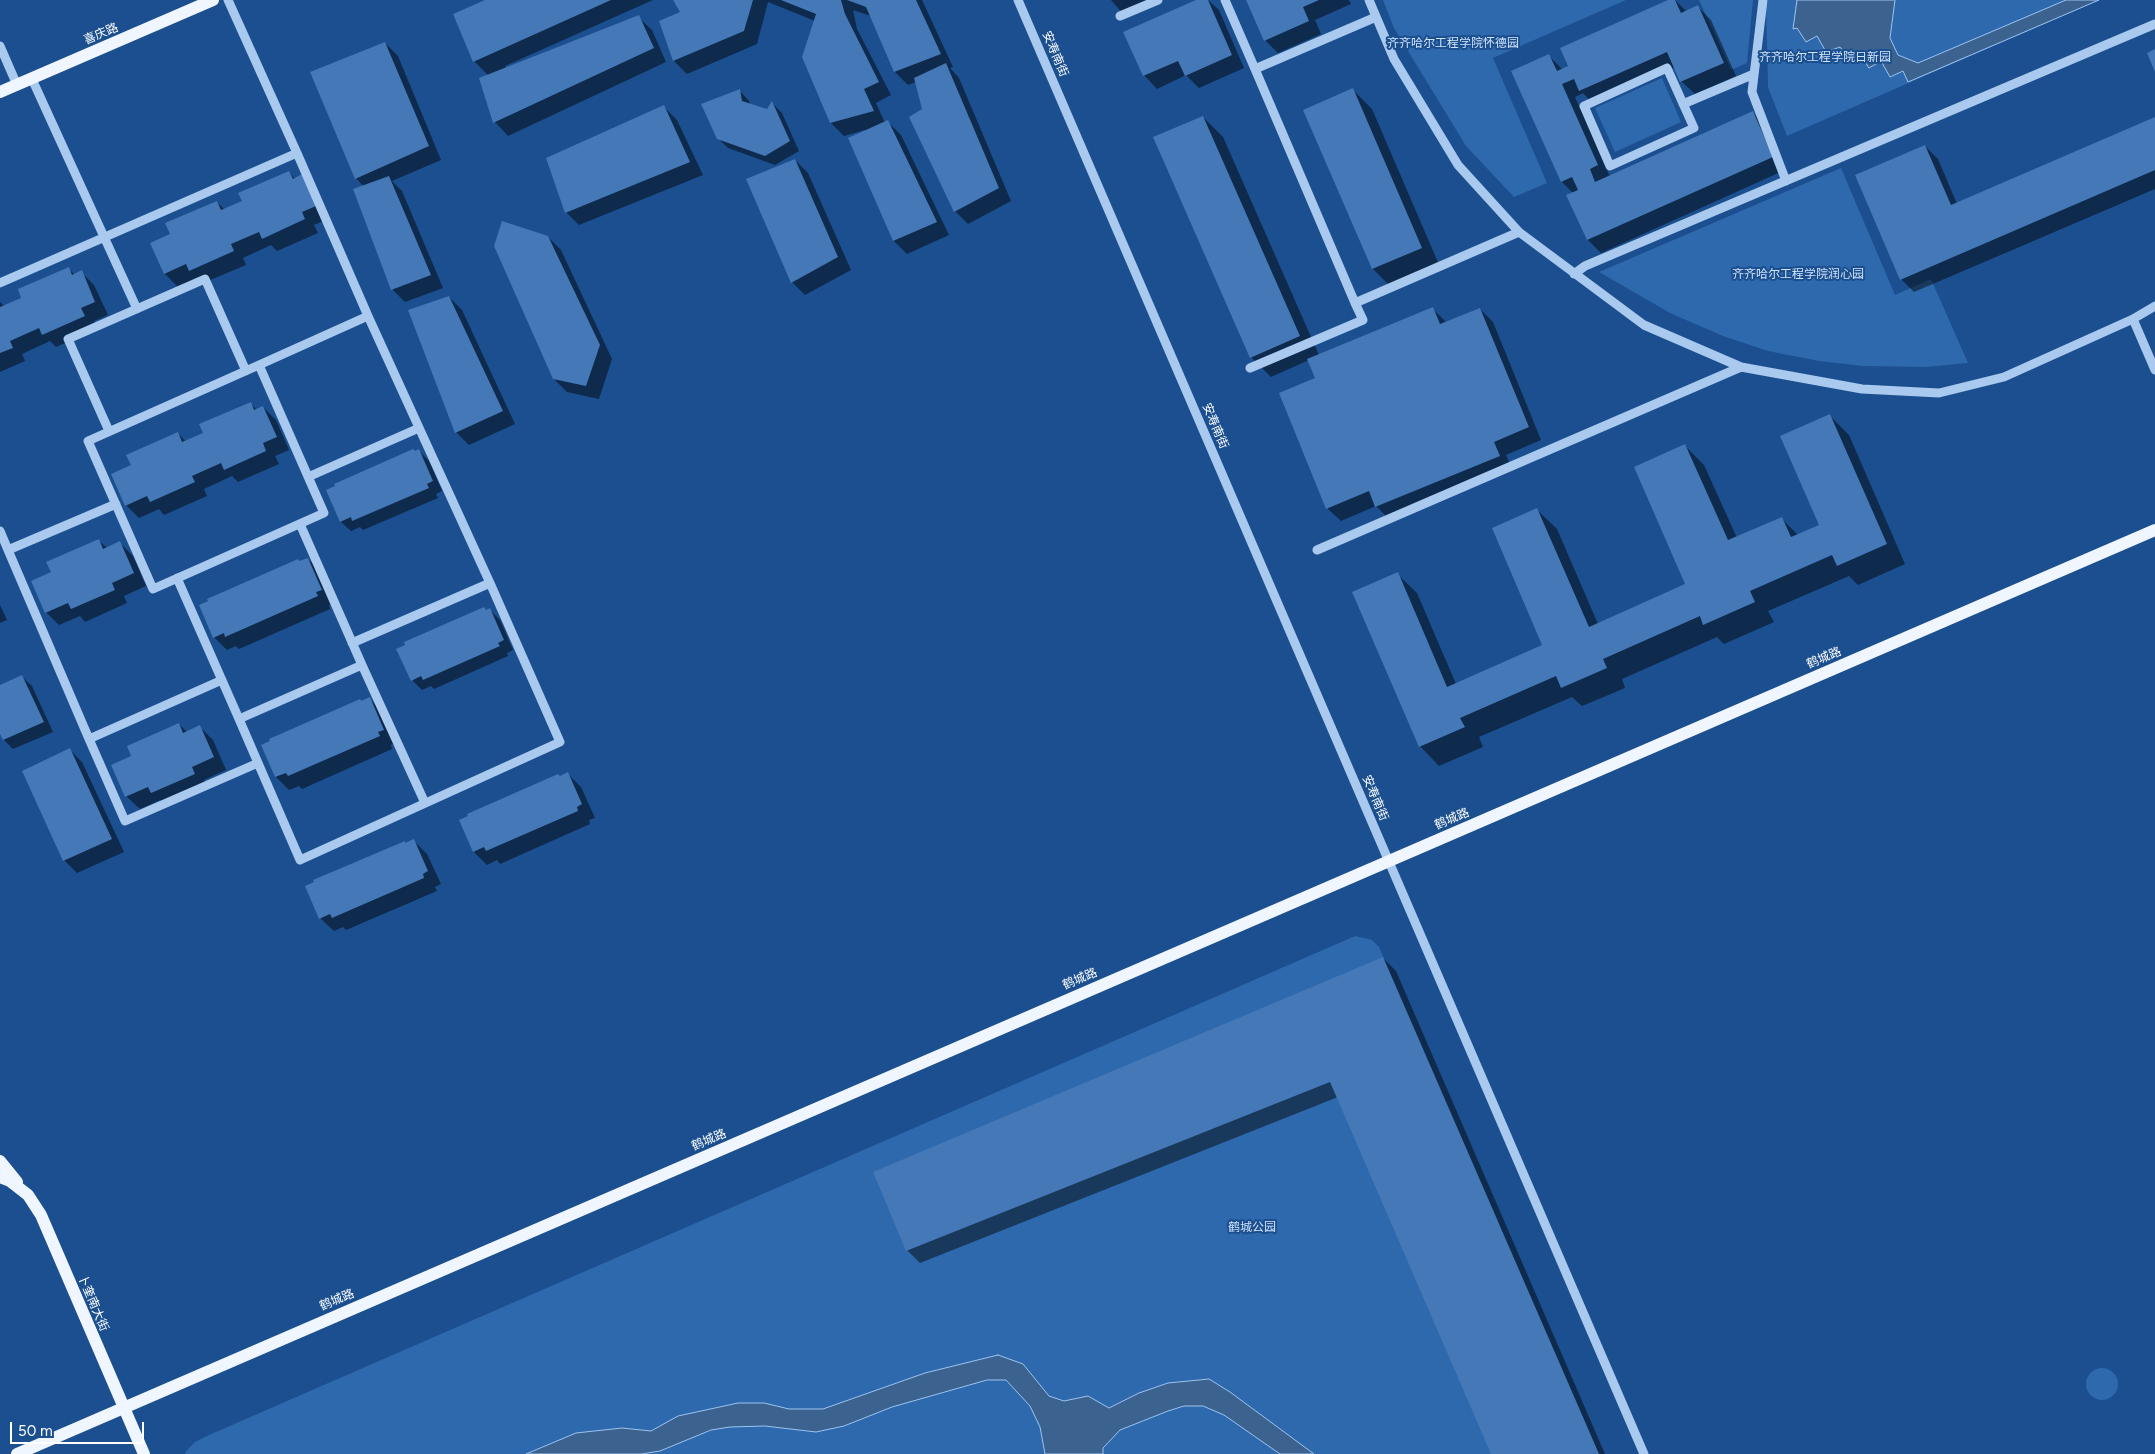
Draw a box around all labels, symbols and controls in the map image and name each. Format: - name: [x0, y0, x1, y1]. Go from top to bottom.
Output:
- street label: 喜庆路: [82, 20, 120, 48]
- street label: 安寿南街: [1039, 29, 1071, 79]
- park label: 齐齐哈尔工程学院怀德园: [1387, 36, 1519, 50]
- park label: 齐齐哈尔工程学院日新园: [1759, 50, 1891, 64]
- park label: 齐齐哈尔工程学院润心园: [1732, 267, 1864, 281]
- street label: 安寿南街: [1199, 401, 1231, 451]
- street label: 鹤城路: [1805, 644, 1843, 672]
- street label: 安寿南街: [1359, 773, 1391, 823]
- street label: 鹤城路: [1433, 805, 1471, 833]
- street label: 鹤城路: [1061, 965, 1099, 993]
- street label: 鹤城路: [690, 1126, 728, 1154]
- park label: 鹤城公园: [1228, 1220, 1276, 1234]
- street label: 卜奎南大街: [75, 1273, 111, 1333]
- street label: 鹤城路: [318, 1286, 356, 1314]
- scale bar: [12, 1412, 146, 1444]
- text: 50 m: [18, 1422, 53, 1440]

